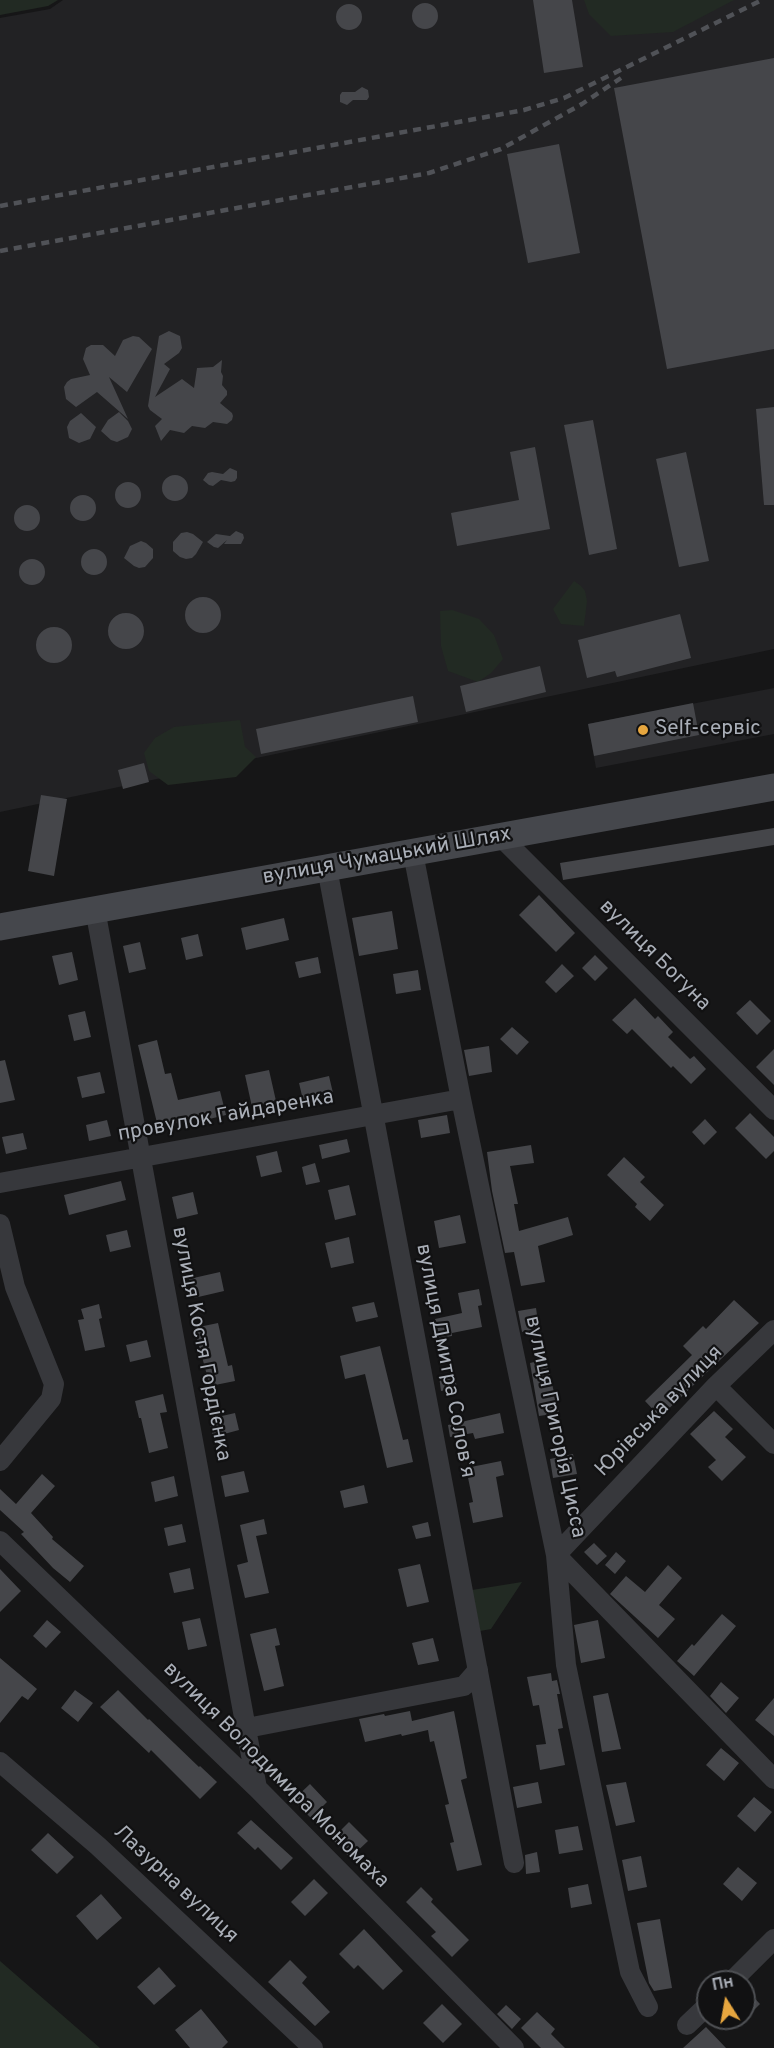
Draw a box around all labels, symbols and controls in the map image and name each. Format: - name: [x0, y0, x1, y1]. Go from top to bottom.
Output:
- place label: Self-сервіс: [655, 717, 761, 743]
- marker: Self-сервіс: [636, 723, 650, 737]
- street label: вулиця Чумацький Шлях: [261, 823, 513, 891]
- street label: вулиця Богуна: [593, 895, 715, 1017]
- street label: провулок Гайдаренка: [116, 1086, 336, 1148]
- street label: вулиця Костя Гордієнка: [165, 1225, 235, 1463]
- street label: вулиця Дмитра Соловʼя: [409, 1242, 479, 1480]
- street label: вулиця Григорія Цисса: [518, 1314, 590, 1540]
- street label: Юрівська вулиця: [591, 1341, 729, 1483]
- street label: вулиця Володимира Мономаха: [157, 1658, 393, 1894]
- street label: Лазурна вулиця: [107, 1821, 243, 1949]
- north arrow: [696, 1970, 756, 2030]
- text: Пн: [710, 1972, 735, 1996]

